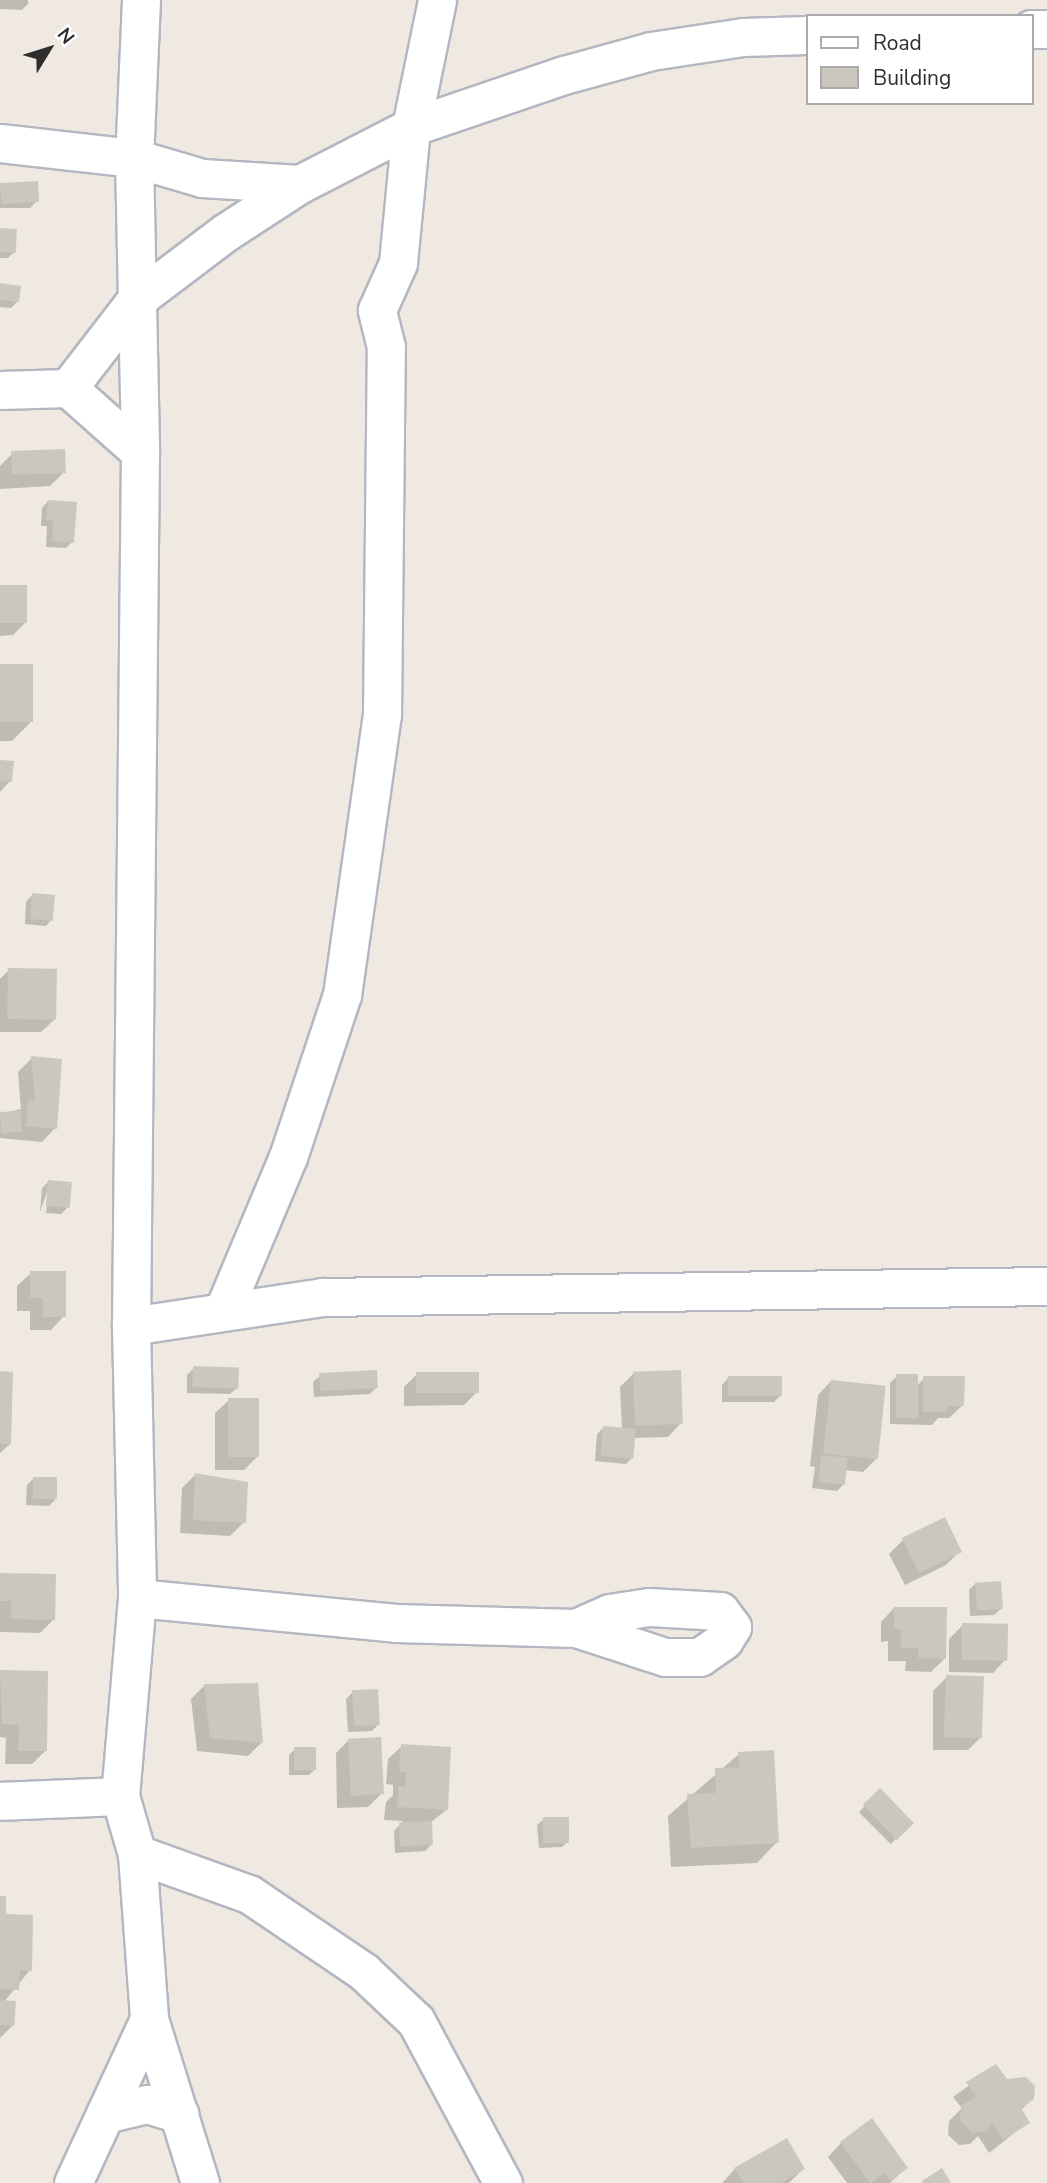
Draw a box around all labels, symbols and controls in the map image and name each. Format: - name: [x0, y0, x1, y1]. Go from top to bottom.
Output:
- north arrow: [14, 14, 84, 84]
- legend: [806, 14, 1033, 105]
- text: N: [51, 22, 80, 50]
- text: Road: [873, 29, 922, 57]
- text: Building: [873, 64, 951, 92]

